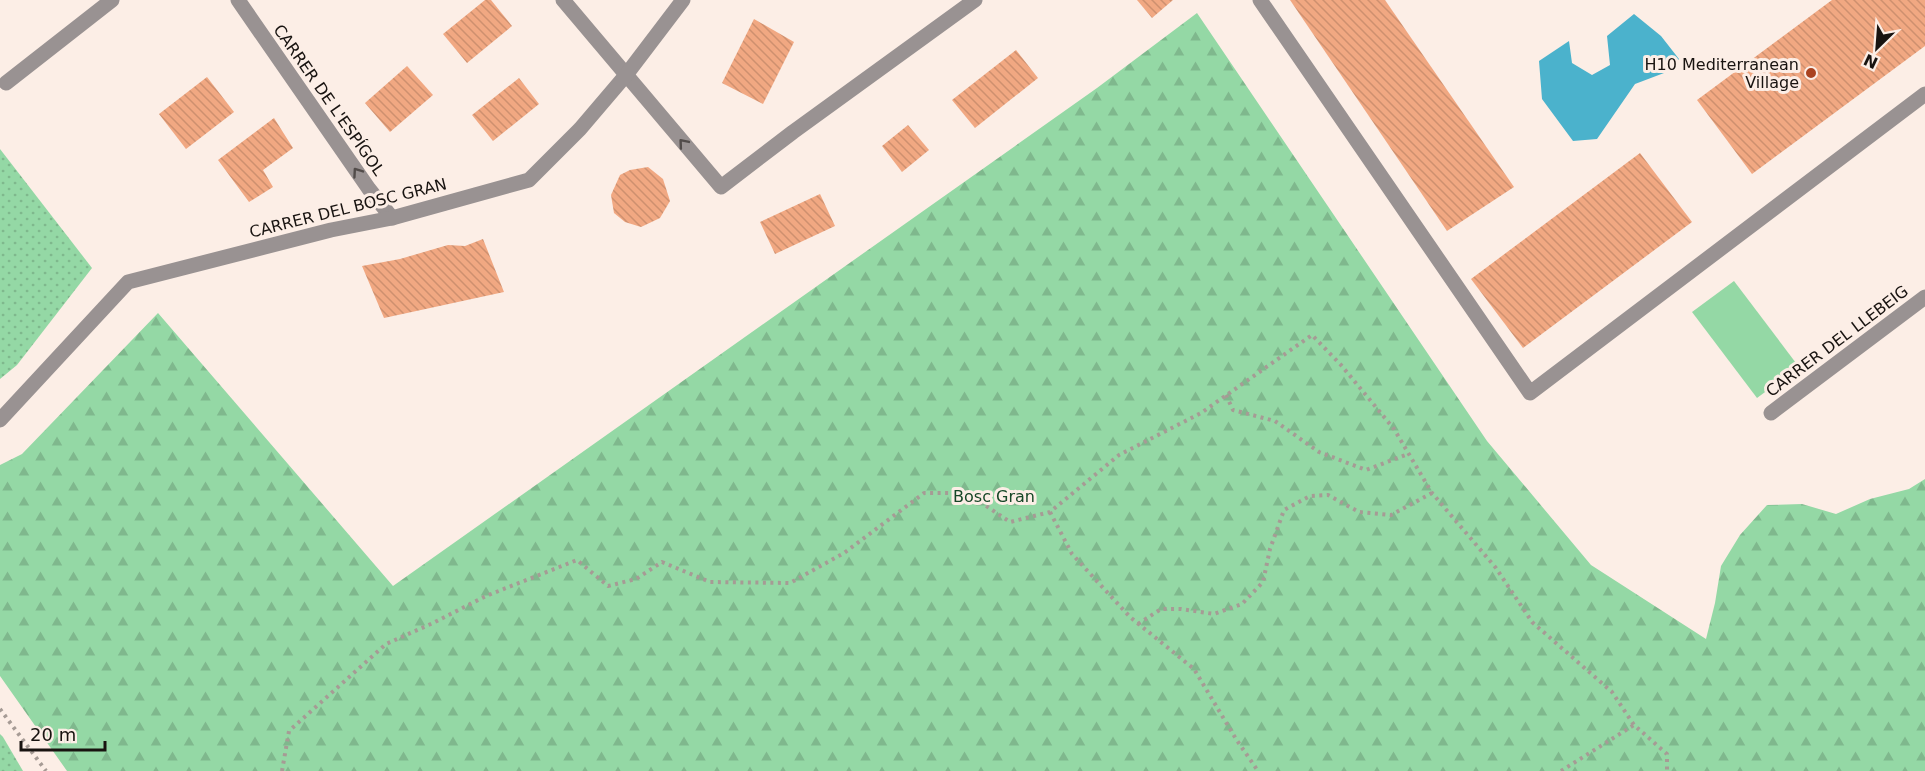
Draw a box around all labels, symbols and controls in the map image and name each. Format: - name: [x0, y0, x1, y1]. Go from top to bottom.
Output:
- north arrow: [1847, 18, 1907, 78]
- street label: CARRER DE L'ESPÍGOL: [270, 21, 388, 179]
- text: N: [1861, 50, 1881, 73]
- place label: H10 Mediterranean Village: [1645, 55, 1799, 92]
- marker: H10 Mediterranean Village: [1804, 66, 1818, 80]
- one-way arrow: [679, 139, 690, 150]
- one-way arrow: [353, 167, 364, 178]
- street label: CARRER DEL BOSC GRAN: [247, 174, 449, 242]
- street label: CARRER DEL LLEBEIG: [1762, 281, 1912, 401]
- park label: Bosc Gran: [953, 487, 1035, 506]
- scale bar: [21, 714, 105, 752]
- text: 20 m: [30, 724, 76, 745]

